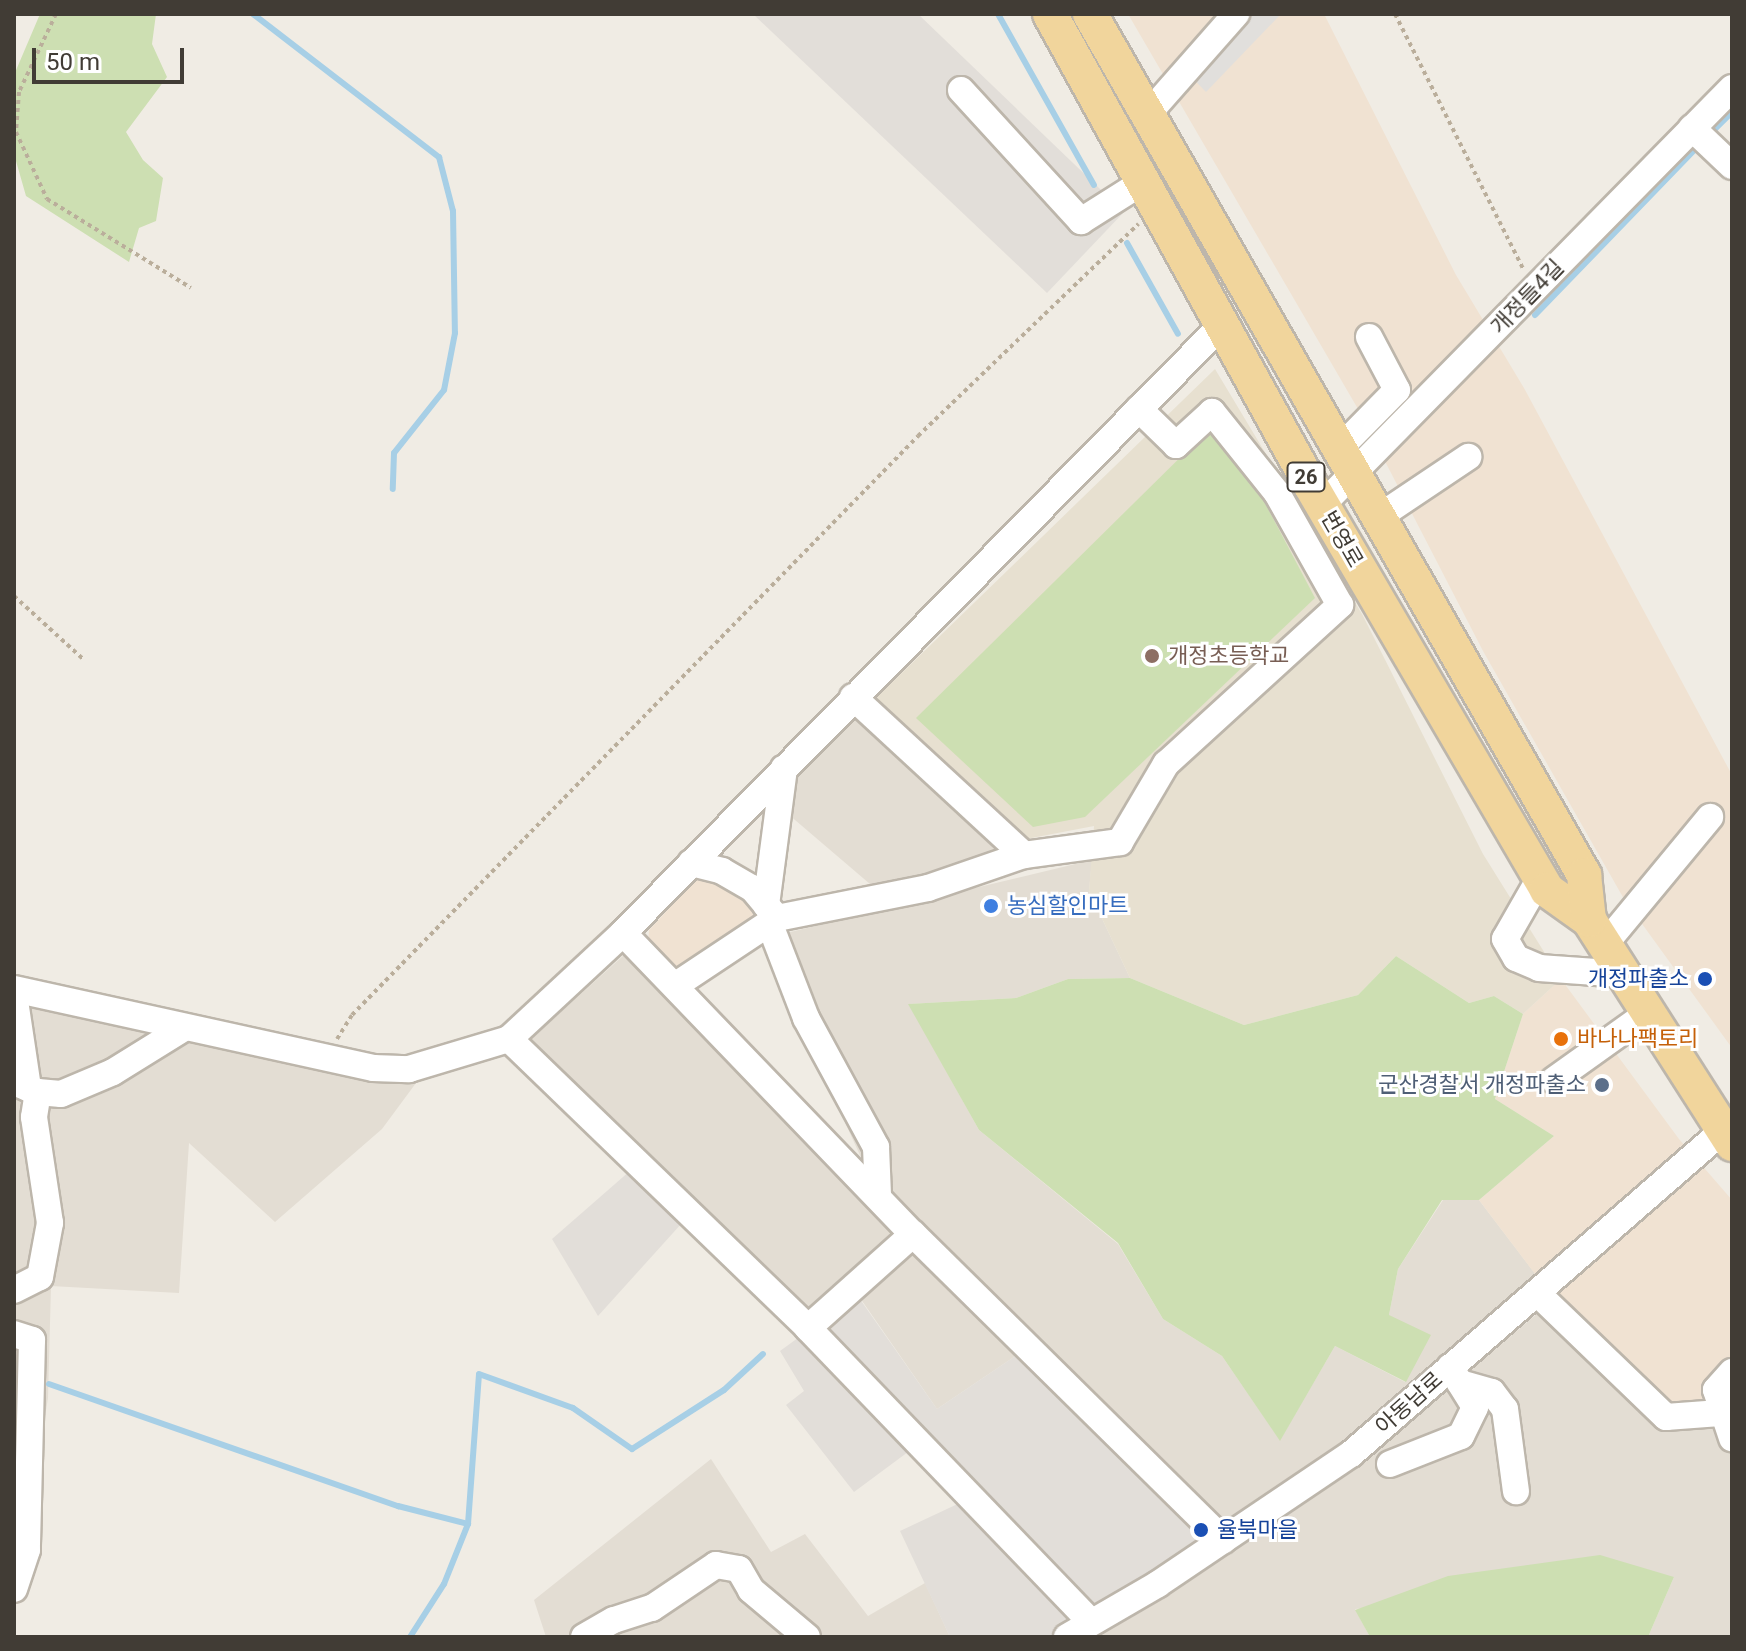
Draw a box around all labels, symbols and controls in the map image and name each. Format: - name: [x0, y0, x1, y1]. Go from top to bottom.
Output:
- scale bar: [36, 32, 188, 82]
- text: 50 m: [46, 48, 100, 76]
- street label: 개정들4길: [1485, 254, 1569, 340]
- road number: 26: [1286, 461, 1326, 493]
- street label: 번영로: [1315, 506, 1369, 572]
- place label: 개정초등학교: [1168, 643, 1289, 669]
- marker: 개정초등학교: [1143, 647, 1161, 665]
- place label: 농심할인마트: [1007, 893, 1128, 919]
- marker: 농심할인마트: [982, 897, 1000, 915]
- place label: 개정파출소: [1588, 966, 1689, 992]
- marker: 개정파출소: [1696, 970, 1714, 988]
- place label: 바나나팩토리: [1577, 1026, 1698, 1052]
- marker: 바나나팩토리: [1552, 1030, 1570, 1048]
- place label: 군산경찰서 개정파출소: [1378, 1072, 1586, 1098]
- marker: 군산경찰서 개정파출소: [1593, 1076, 1611, 1094]
- street label: 아동남로: [1370, 1366, 1448, 1440]
- place label: 율북마을: [1217, 1517, 1298, 1543]
- marker: 율북마을: [1192, 1521, 1210, 1539]

